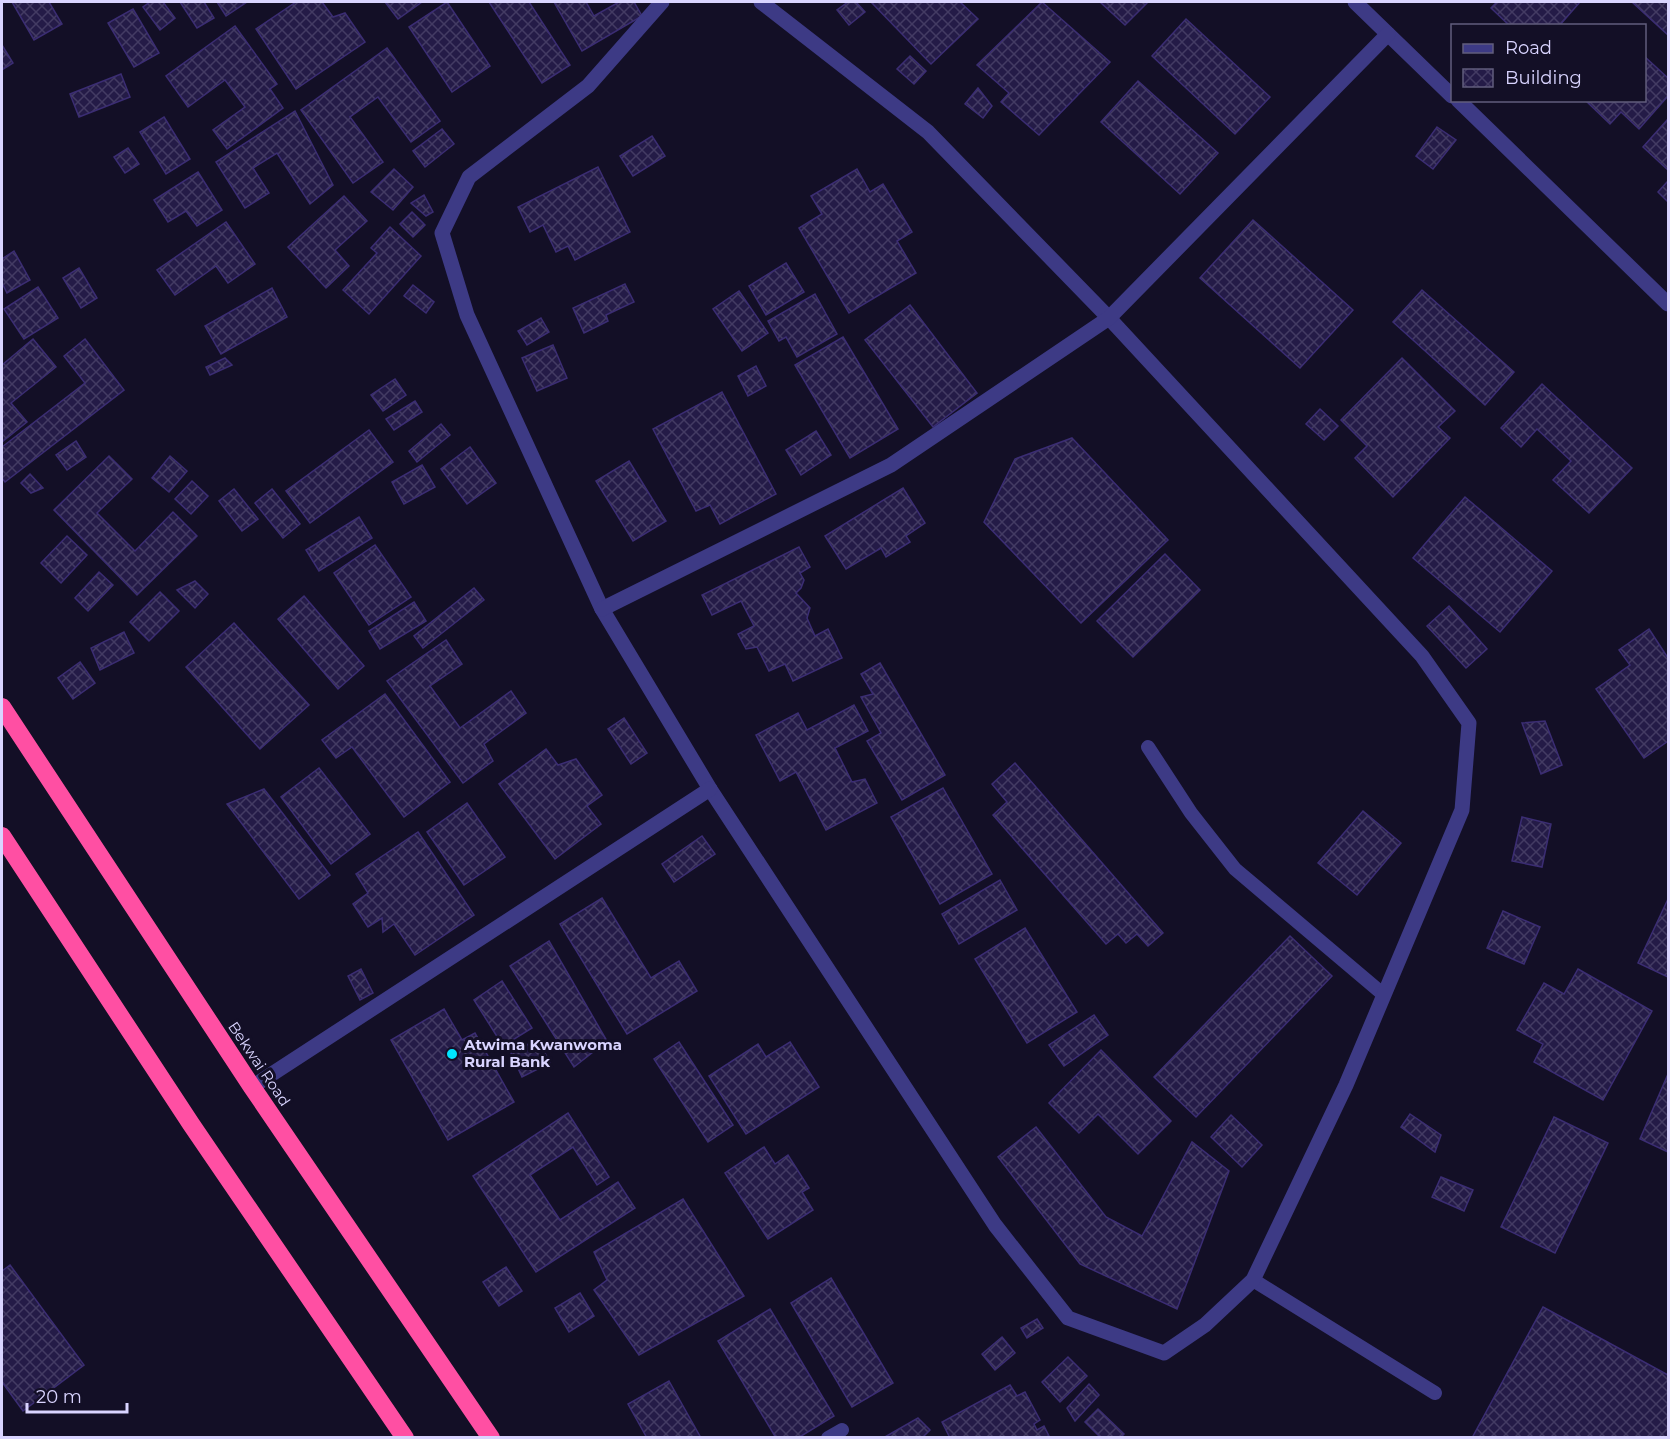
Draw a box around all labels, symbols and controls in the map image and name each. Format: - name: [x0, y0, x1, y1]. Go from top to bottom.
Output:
- legend: [1451, 24, 1646, 102]
- text: Road: [1505, 37, 1552, 59]
- text: Building: [1505, 67, 1582, 89]
- street label: Bekwai Road: [224, 1018, 295, 1110]
- place label: Atwima Kwanwoma Rural Bank: [463, 1035, 622, 1071]
- marker: Atwima Kwanwoma Rural Bank: [445, 1047, 459, 1061]
- scale bar: [27, 1376, 128, 1414]
- text: 20 m: [36, 1386, 82, 1408]

